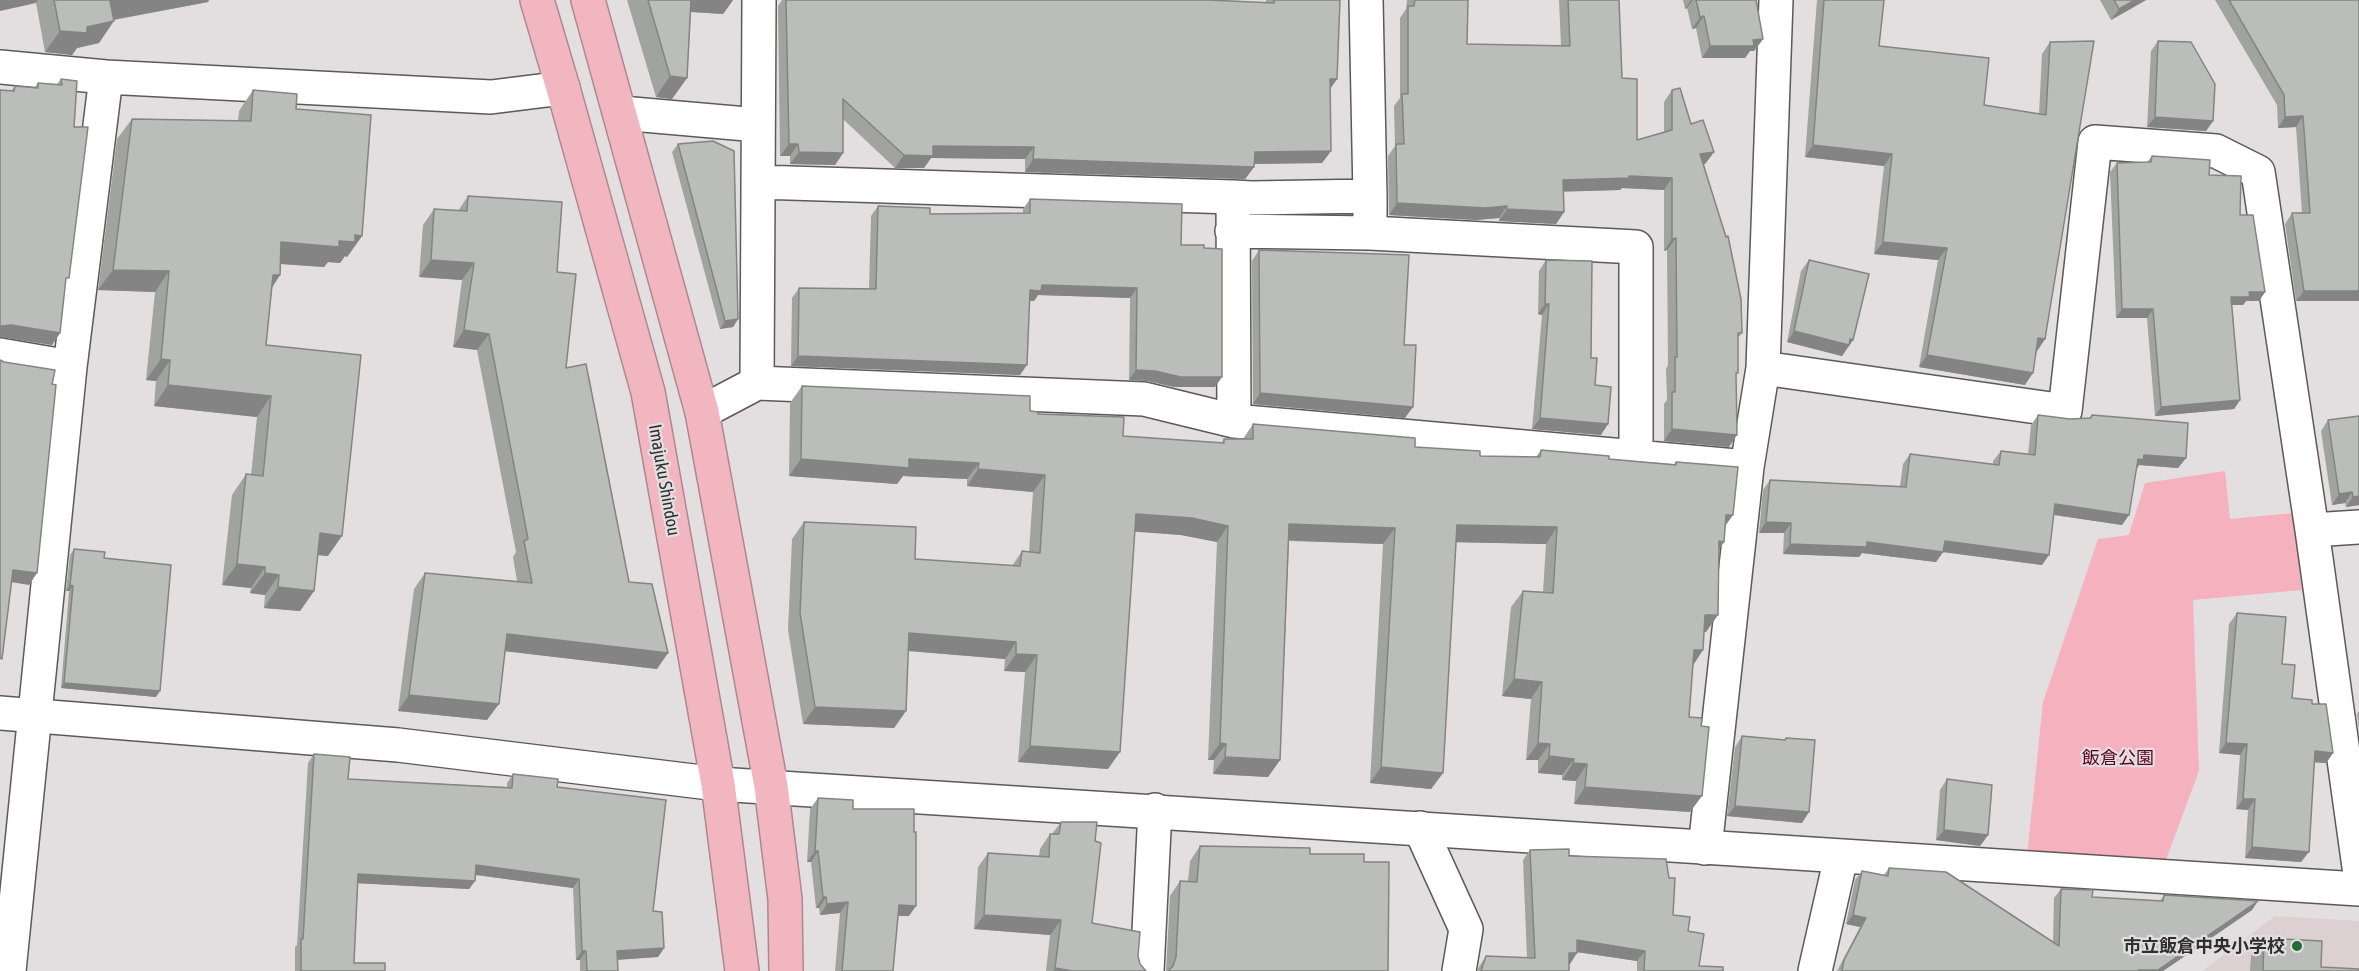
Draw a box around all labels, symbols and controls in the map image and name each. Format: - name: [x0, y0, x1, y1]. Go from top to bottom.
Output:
- street label: Imajuku Shindou: [644, 423, 684, 537]
- park label: 飯倉公園: [2082, 747, 2154, 769]
- place label: 市立飯倉中央小学校: [2123, 935, 2285, 957]
- marker: 市立飯倉中央小学校: [2290, 939, 2304, 953]

